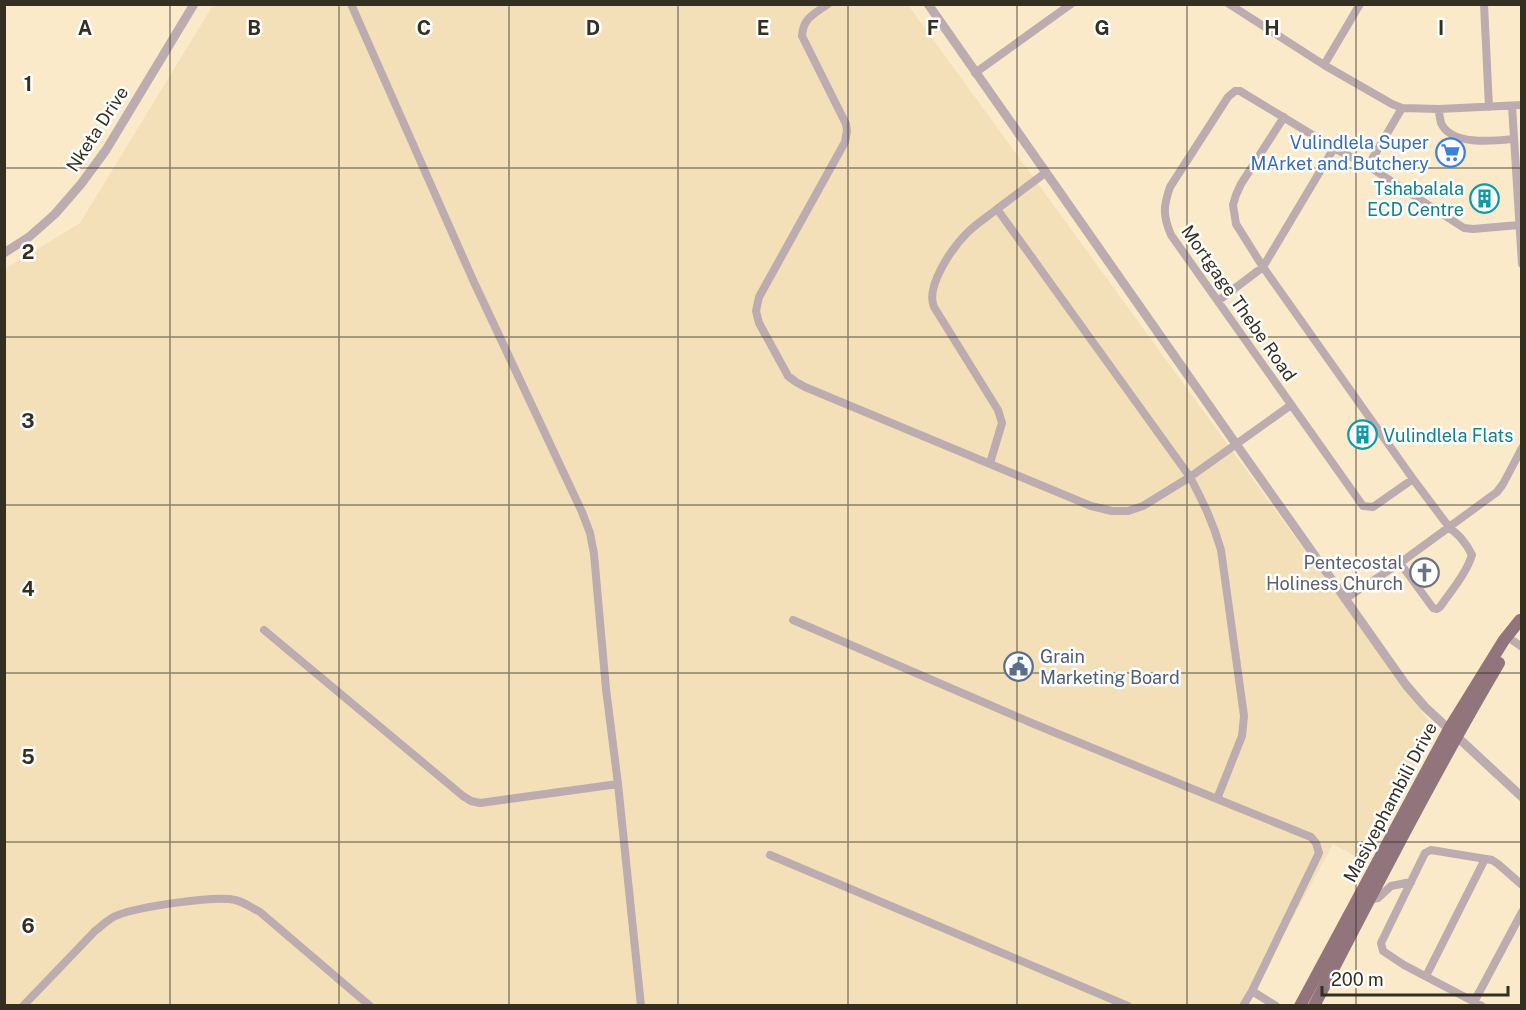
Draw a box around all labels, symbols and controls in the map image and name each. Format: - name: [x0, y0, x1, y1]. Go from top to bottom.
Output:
- text: A: [78, 16, 92, 40]
- text: B: [247, 16, 261, 40]
- text: C: [417, 16, 431, 40]
- text: D: [586, 16, 600, 40]
- text: E: [757, 16, 769, 40]
- text: F: [927, 16, 939, 40]
- text: G: [1094, 16, 1110, 40]
- text: H: [1264, 16, 1280, 40]
- text: I: [1438, 16, 1444, 40]
- text: 1: [24, 72, 32, 96]
- street label: Nketa Drive: [62, 82, 132, 176]
- place label: Vulindlela Super MArket and Butchery: [1251, 132, 1429, 174]
- supermarket icon: Vulindlela Super MArket and Butchery: [1434, 136, 1466, 168]
- place label: Tshabalala ECD Centre: [1367, 178, 1464, 220]
- building icon: Tshabalala ECD Centre: [1469, 182, 1501, 214]
- street label: Mortgage Thebe Road: [1177, 221, 1301, 385]
- text: 2: [22, 240, 34, 264]
- text: 3: [21, 409, 35, 433]
- building icon: Vulindlela Flats: [1346, 419, 1378, 451]
- place label: Vulindlela Flats: [1383, 425, 1513, 446]
- place label: Pentecostal Holiness Church: [1266, 552, 1403, 594]
- church icon: Pentecostal Holiness Church: [1408, 556, 1440, 588]
- text: 4: [21, 577, 35, 601]
- place label: Grain Marketing Board: [1040, 646, 1180, 688]
- public building icon: Grain Marketing Board: [1003, 650, 1035, 682]
- street label: Masiyephambili Drive: [1339, 718, 1441, 886]
- text: 5: [21, 745, 35, 769]
- text: 6: [21, 914, 35, 938]
- scale bar: [1322, 959, 1508, 997]
- text: 200 m: [1331, 969, 1384, 990]

